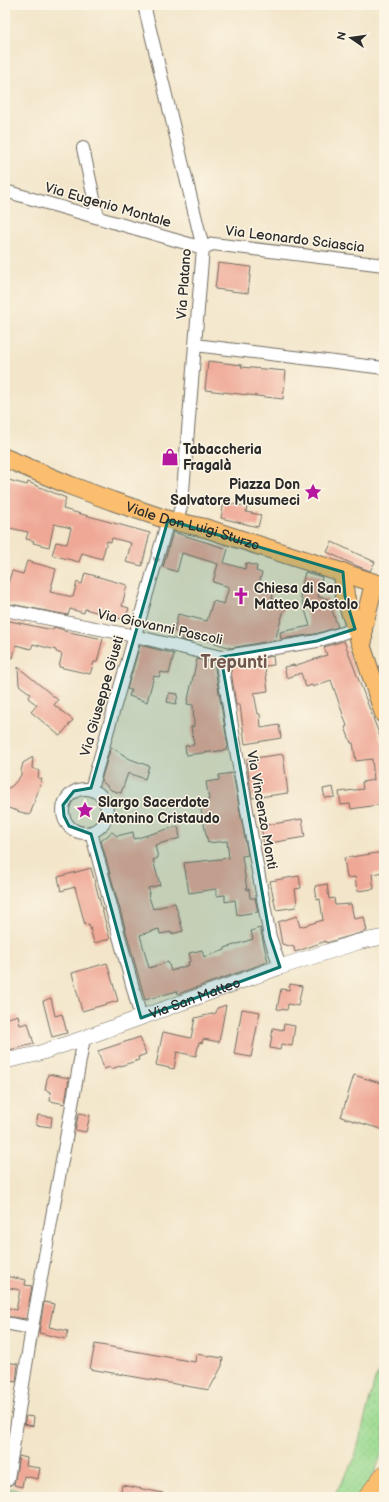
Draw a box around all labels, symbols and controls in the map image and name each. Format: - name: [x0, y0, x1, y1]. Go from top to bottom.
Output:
- north arrow: [331, 18, 371, 58]
- text: N: [334, 30, 349, 41]
- street label: Via Eugenio Montale: [43, 179, 173, 231]
- street label: Via Leonardo Sciascia: [224, 222, 366, 256]
- street label: Via Platano: [173, 248, 195, 320]
- place label: Tabaccheria Fragalà: [183, 441, 262, 474]
- shop icon: Tabaccheria Fragalà: [160, 447, 180, 467]
- place label: Piazza Don Salvatore Musumeci: [170, 476, 300, 509]
- place icon: Piazza Don Salvatore Musumeci: [303, 482, 323, 502]
- street label: Viale Don Luigi Sturzo: [124, 498, 262, 554]
- one-way arrow: [153, 550, 160, 563]
- place label: Chiesa di San Matteo Apostolo: [254, 580, 358, 613]
- church icon: Chiesa di San Matteo Apostolo: [231, 586, 251, 606]
- street label: Via Giovanni Pascoli: [96, 605, 224, 649]
- street label: Via Giuseppe Giusti: [77, 634, 127, 758]
- district label: Trepunti: [200, 652, 268, 673]
- street label: Via Vincenzo Monti: [243, 749, 281, 871]
- place label: Slargo Sacerdote Antonino Cristaudo: [97, 794, 220, 827]
- place icon: Slargo Sacerdote Antonino Cristaudo: [75, 800, 95, 820]
- street label: Via San Matteo: [147, 974, 243, 1022]

